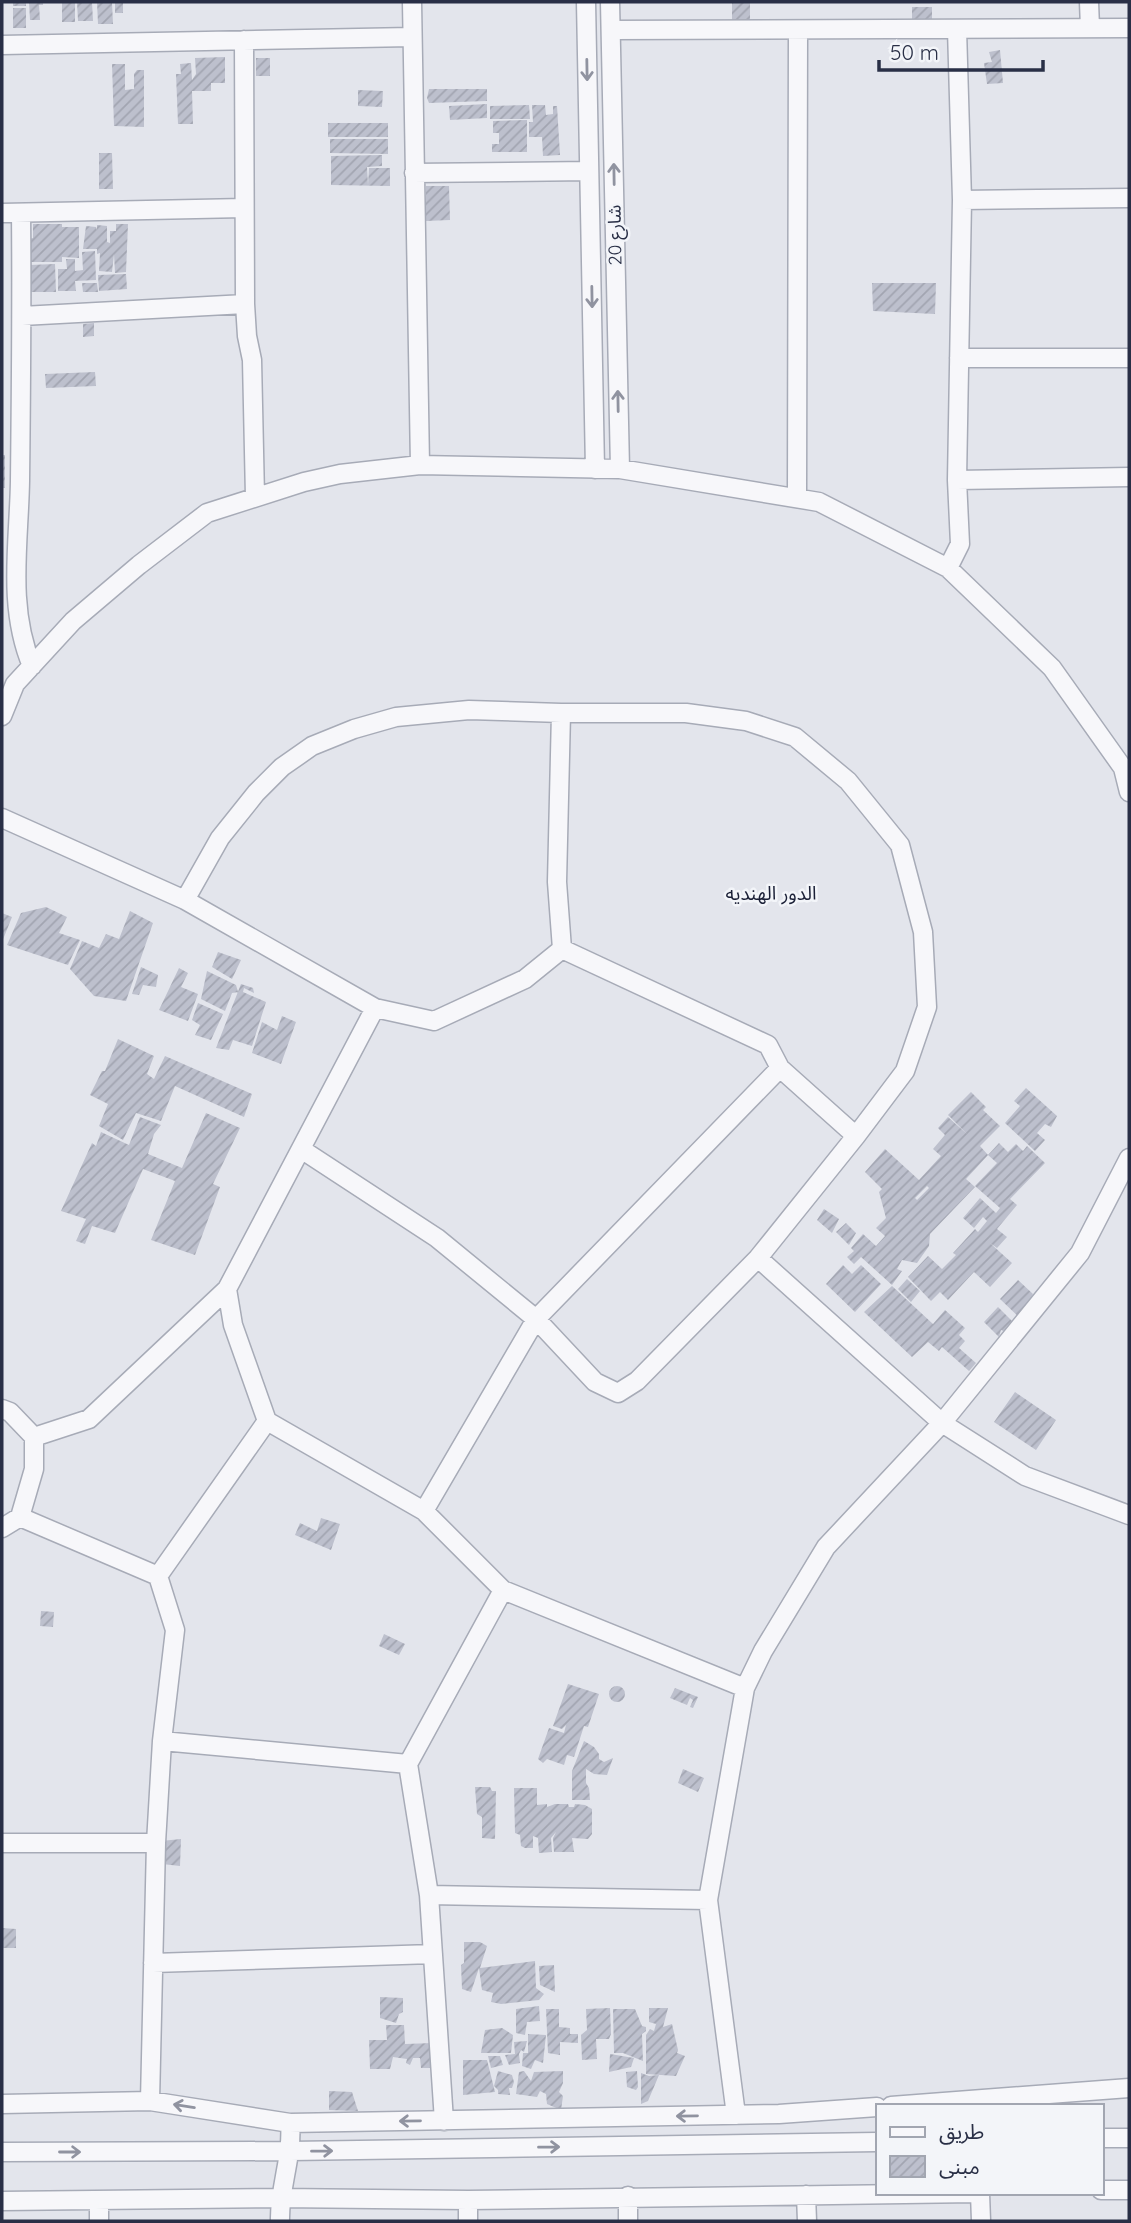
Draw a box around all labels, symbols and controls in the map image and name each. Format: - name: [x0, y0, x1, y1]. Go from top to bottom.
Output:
- scale bar: [879, 28, 1044, 72]
- text: 50 m: [890, 39, 939, 65]
- one-way arrow: [580, 58, 594, 81]
- one-way arrow: [607, 162, 620, 185]
- street label: شارع 20: [602, 204, 630, 266]
- one-way arrow: [585, 286, 598, 309]
- one-way arrow: [612, 390, 625, 413]
- district label: الدور الهنديه: [726, 881, 816, 905]
- one-way arrow: [173, 2100, 196, 2113]
- legend: [876, 2104, 1103, 2195]
- one-way arrow: [675, 2109, 698, 2123]
- one-way arrow: [399, 2114, 422, 2128]
- text: طريق: [939, 2118, 984, 2145]
- one-way arrow: [538, 2140, 561, 2154]
- one-way arrow: [310, 2144, 333, 2157]
- one-way arrow: [58, 2145, 81, 2159]
- text: مبنى: [939, 2153, 980, 2179]

